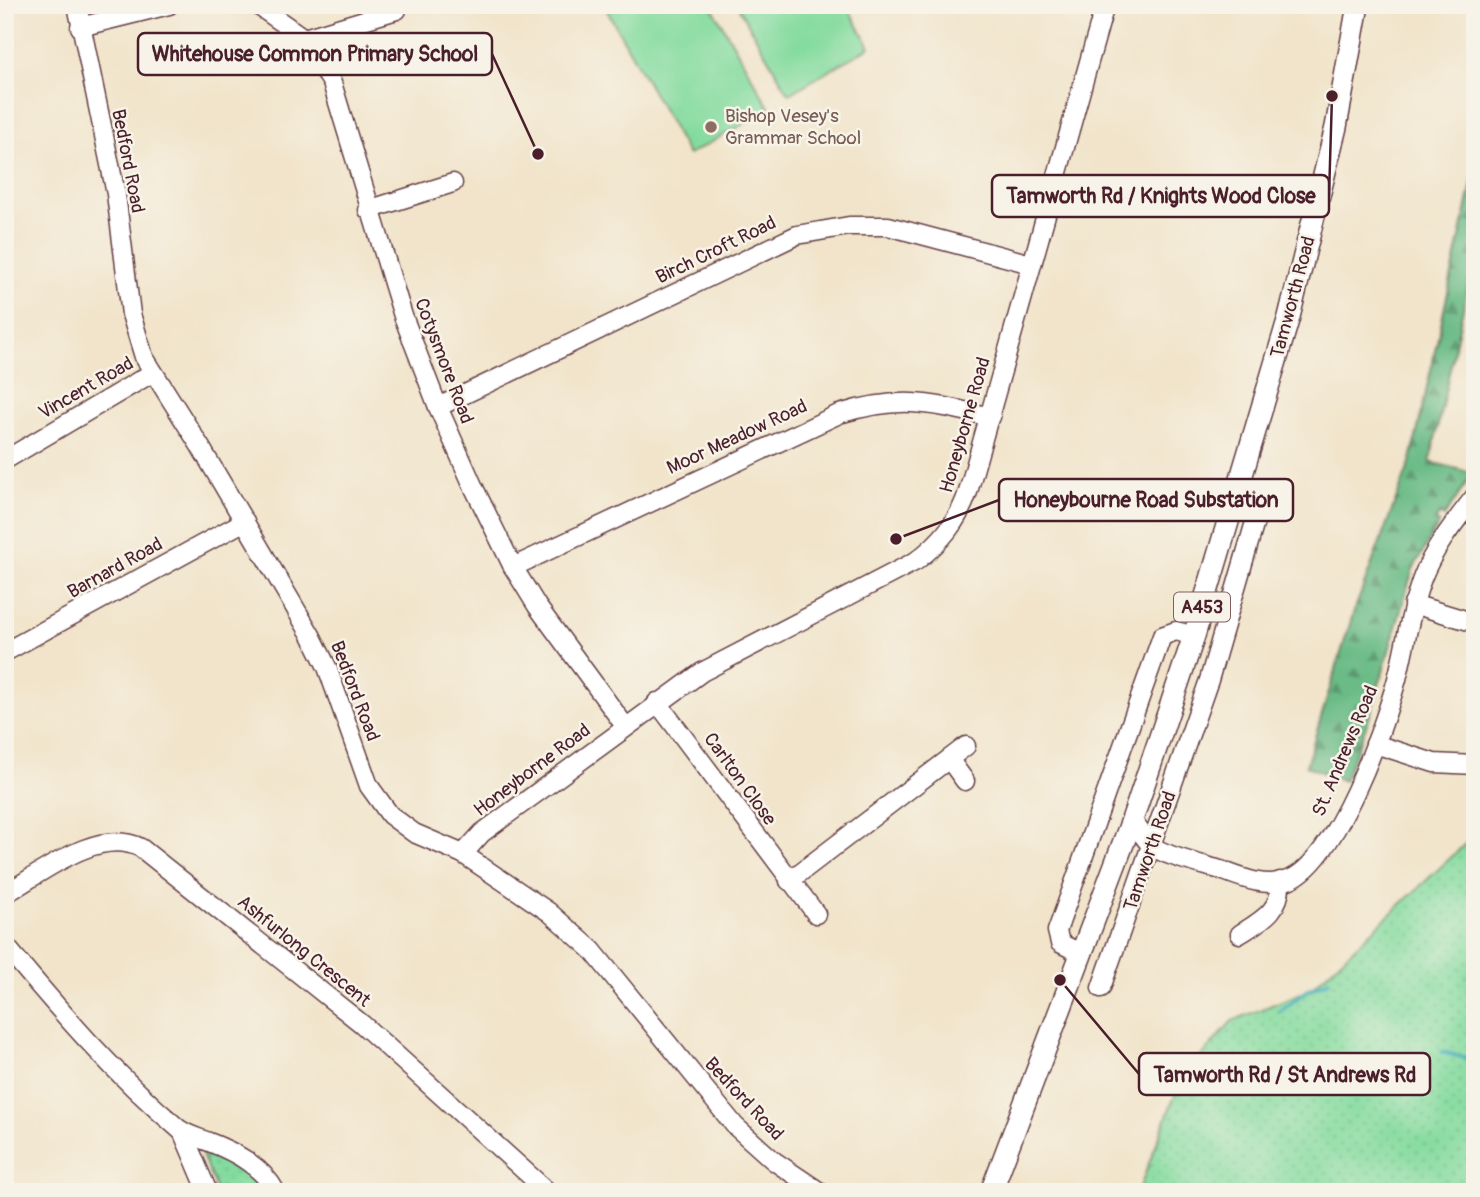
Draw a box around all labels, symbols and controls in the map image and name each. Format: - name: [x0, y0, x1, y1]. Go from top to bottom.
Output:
- callout: Whitehouse Common Primary School: [138, 33, 492, 75]
- text: Whitehouse Common Primary School: [152, 41, 478, 68]
- place label: Bishop Vesey's Grammar School: [725, 104, 861, 150]
- street label: Bedford Road: [106, 107, 150, 215]
- marker: Bishop Vesey's Grammar School: [703, 119, 719, 135]
- callout: Tamworth Rd / Knights Wood Close: [992, 175, 1329, 217]
- text: Tamworth Rd / Knights Wood Close: [1005, 183, 1316, 210]
- street label: Birch Croft Road: [652, 211, 780, 289]
- street label: Tamworth Road: [1265, 234, 1321, 360]
- street label: Cotysmore Road: [409, 295, 479, 427]
- street label: Vincent Road: [34, 351, 138, 425]
- street label: Honeyborne Road: [934, 354, 996, 496]
- street label: Moor Meadow Road: [663, 394, 811, 480]
- callout: Honeybourne Road Substation: [999, 479, 1293, 521]
- text: Honeybourne Road Substation: [1013, 487, 1279, 514]
- street label: Barnard Road: [63, 532, 167, 604]
- road number: A453: [1174, 592, 1230, 622]
- street label: Bedford Road: [325, 637, 385, 745]
- street label: St. Andrews Road: [1307, 682, 1383, 820]
- street label: Honeyborne Road: [469, 718, 595, 822]
- street label: Carlton Close: [698, 728, 782, 831]
- street label: Tamworth Road: [1118, 788, 1182, 914]
- street label: Ashfurlong Crescent: [232, 890, 376, 1012]
- street label: Bedford Road: [699, 1052, 789, 1146]
- callout: Tamworth Rd / St Andrews Rd: [1139, 1053, 1430, 1095]
- text: Tamworth Rd / St Andrews Rd: [1153, 1062, 1416, 1089]

